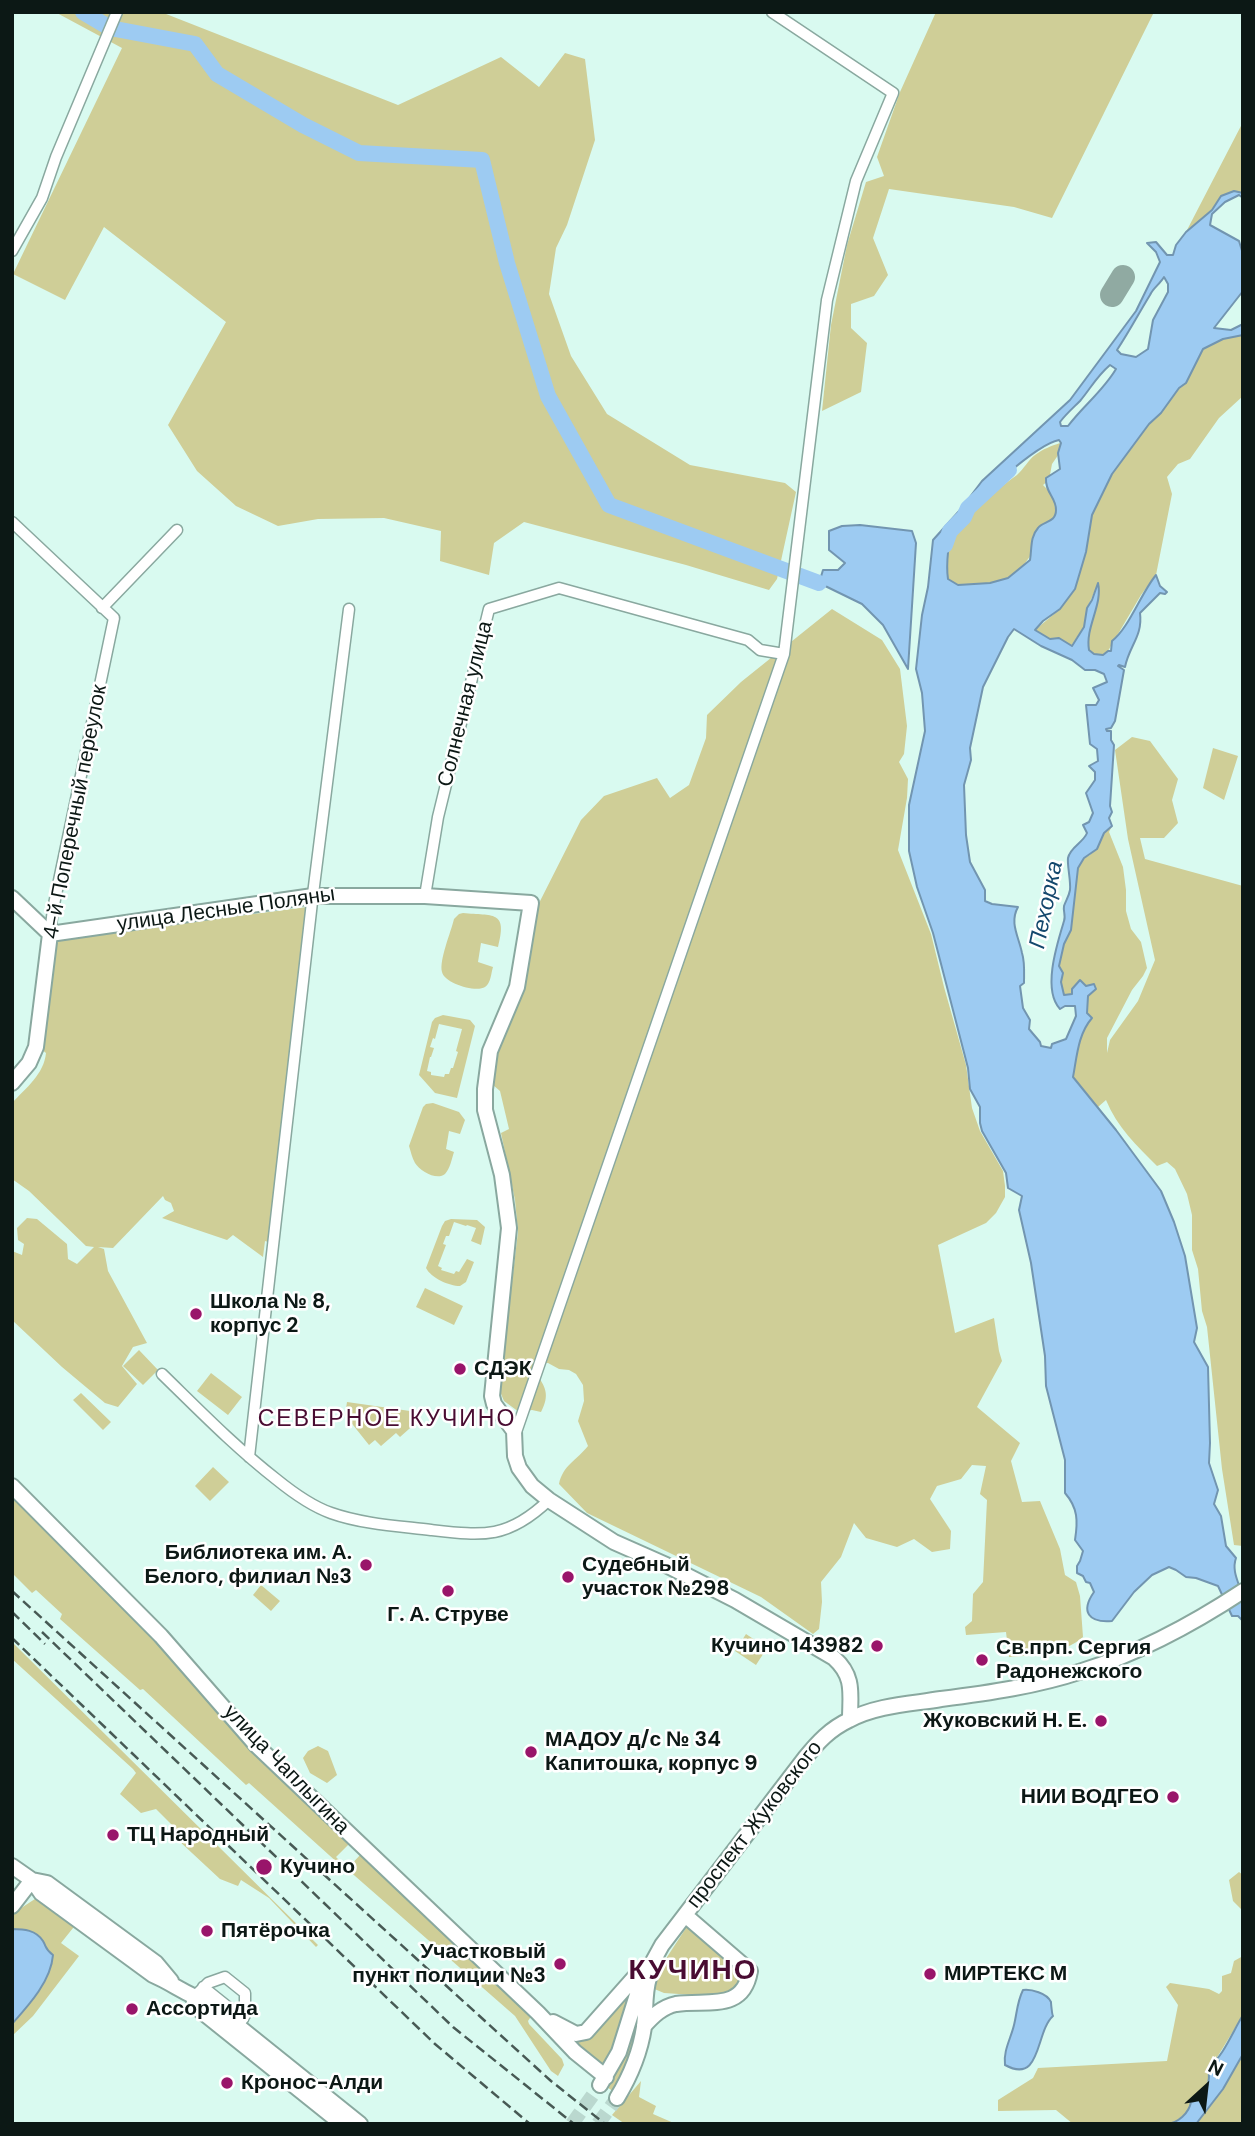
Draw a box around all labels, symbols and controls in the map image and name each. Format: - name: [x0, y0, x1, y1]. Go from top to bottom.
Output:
- street label: Солнечная улица: [433, 618, 499, 790]
- street label: 4-й Поперечный переулок: [39, 683, 113, 941]
- water label: Пехорка: [1024, 859, 1070, 951]
- street label: улица Лесные Поляны: [115, 882, 337, 938]
- place label: Школа № 8, корпус 2: [210, 1289, 330, 1339]
- marker: Школа № 8, корпус 2: [188, 1306, 204, 1322]
- place label: СДЭК: [474, 1356, 532, 1382]
- marker: СДЭК: [452, 1361, 468, 1377]
- district label: СЕВЕРНОЕ КУЧИНО: [260, 1406, 514, 1434]
- place label: Библиотека им. А. Белого, филиал №3: [144, 1540, 352, 1590]
- place label: Судебный участок №298: [582, 1552, 729, 1602]
- marker: Библиотека им. А. Белого, филиал №3: [358, 1557, 374, 1573]
- marker: Судебный участок №298: [560, 1569, 576, 1585]
- marker: Г. А. Струве: [440, 1583, 456, 1599]
- place label: Г. А. Струве: [387, 1602, 509, 1628]
- place label: Кучино 143982: [711, 1633, 863, 1659]
- place label: Св.прп. Сергия Радонежского: [996, 1635, 1151, 1685]
- marker: Кучино 143982: [869, 1638, 885, 1654]
- marker: Св.прп. Сергия Радонежского: [974, 1652, 990, 1668]
- street label: улица Чаплыгина: [218, 1700, 354, 1840]
- place label: Жуковский Н. Е.: [923, 1708, 1087, 1734]
- marker: Жуковский Н. Е.: [1093, 1713, 1109, 1729]
- place label: МАДОУ д/с № 34 Капитошка, корпус 9: [545, 1727, 758, 1777]
- street label: проспект Жуковского: [682, 1736, 828, 1914]
- marker: МАДОУ д/с № 34 Капитошка, корпус 9: [523, 1744, 539, 1760]
- place label: НИИ ВОДГЕО: [1021, 1784, 1159, 1810]
- marker: НИИ ВОДГЕО: [1165, 1789, 1181, 1805]
- place label: ТЦ Народный: [127, 1822, 269, 1848]
- marker: ТЦ Народный: [105, 1827, 121, 1843]
- place label: Кучино: [280, 1854, 355, 1880]
- marker: Кучино: [254, 1857, 274, 1877]
- place label: Пятёрочка: [221, 1918, 330, 1944]
- marker: Пятёрочка: [199, 1923, 215, 1939]
- place label: Участковый пункт полиции №3: [352, 1939, 546, 1989]
- district label: КУЧИНО: [629, 1955, 757, 1989]
- marker: Участковый пункт полиции №3: [552, 1956, 568, 1972]
- place label: МИРТЕКС М: [944, 1961, 1067, 1987]
- marker: МИРТЕКС М: [922, 1966, 938, 1982]
- place label: Ассортида: [146, 1996, 258, 2022]
- marker: Ассортида: [124, 2001, 140, 2017]
- north arrow: [1171, 2052, 1241, 2122]
- text: N: [1204, 2054, 1228, 2082]
- place label: Кронос-Алди: [241, 2070, 383, 2096]
- marker: Кронос-Алди: [219, 2075, 235, 2091]

